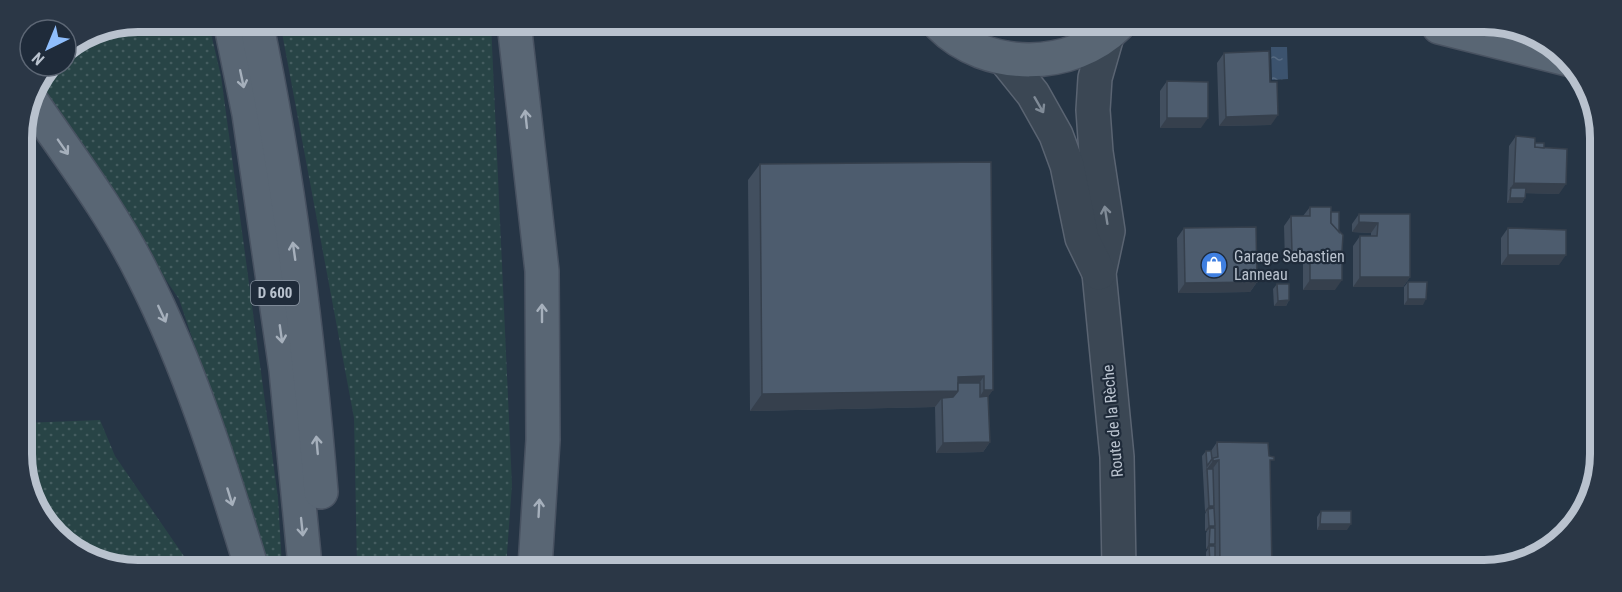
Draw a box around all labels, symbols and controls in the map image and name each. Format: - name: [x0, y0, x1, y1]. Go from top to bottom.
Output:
- north arrow: [18, 18, 78, 78]
- text: N: [28, 48, 48, 69]
- one-way arrow: [237, 68, 248, 88]
- one-way arrow: [1033, 96, 1045, 113]
- one-way arrow: [520, 110, 531, 130]
- one-way arrow: [57, 138, 69, 154]
- one-way arrow: [1100, 206, 1111, 226]
- one-way arrow: [289, 242, 300, 262]
- place label: Garage Sebastien Lanneau: [1234, 247, 1345, 284]
- shop icon: Garage Sebastien Lanneau: [1199, 250, 1229, 280]
- road number: D 600: [251, 281, 299, 305]
- one-way arrow: [536, 304, 548, 324]
- one-way arrow: [156, 305, 168, 323]
- one-way arrow: [275, 323, 286, 343]
- street label: Route de la Rèche: [1098, 364, 1127, 478]
- one-way arrow: [311, 435, 322, 455]
- one-way arrow: [225, 487, 236, 506]
- one-way arrow: [533, 499, 544, 519]
- one-way arrow: [297, 517, 308, 537]

